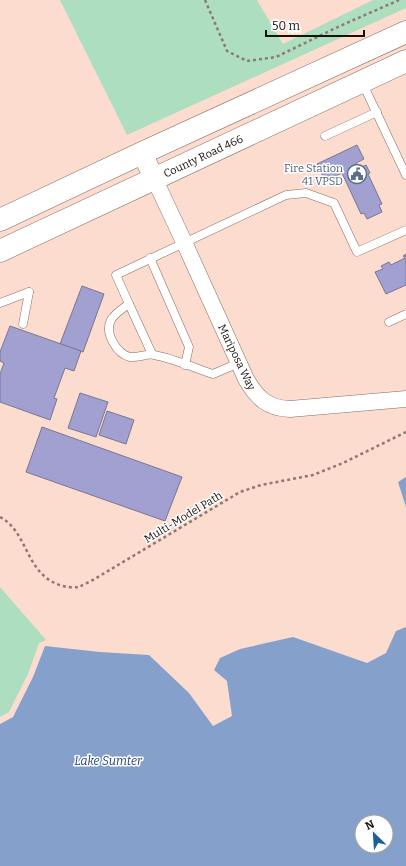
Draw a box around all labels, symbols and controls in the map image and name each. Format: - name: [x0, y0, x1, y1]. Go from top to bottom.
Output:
- scale bar: [266, 12, 364, 38]
- text: 50 m: [272, 19, 301, 33]
- street label: County Road 466: [161, 132, 245, 181]
- place label: Fire Station 41 VPSD: [284, 162, 343, 188]
- public building icon: Fire Station 41 VPSD: [346, 163, 368, 185]
- street label: Mariposa Way: [215, 322, 258, 393]
- street label: Multi-Model Path: [142, 489, 225, 546]
- water label: Lake Sumter: [74, 754, 143, 768]
- north arrow: [354, 814, 394, 854]
- text: N: [363, 817, 377, 833]

